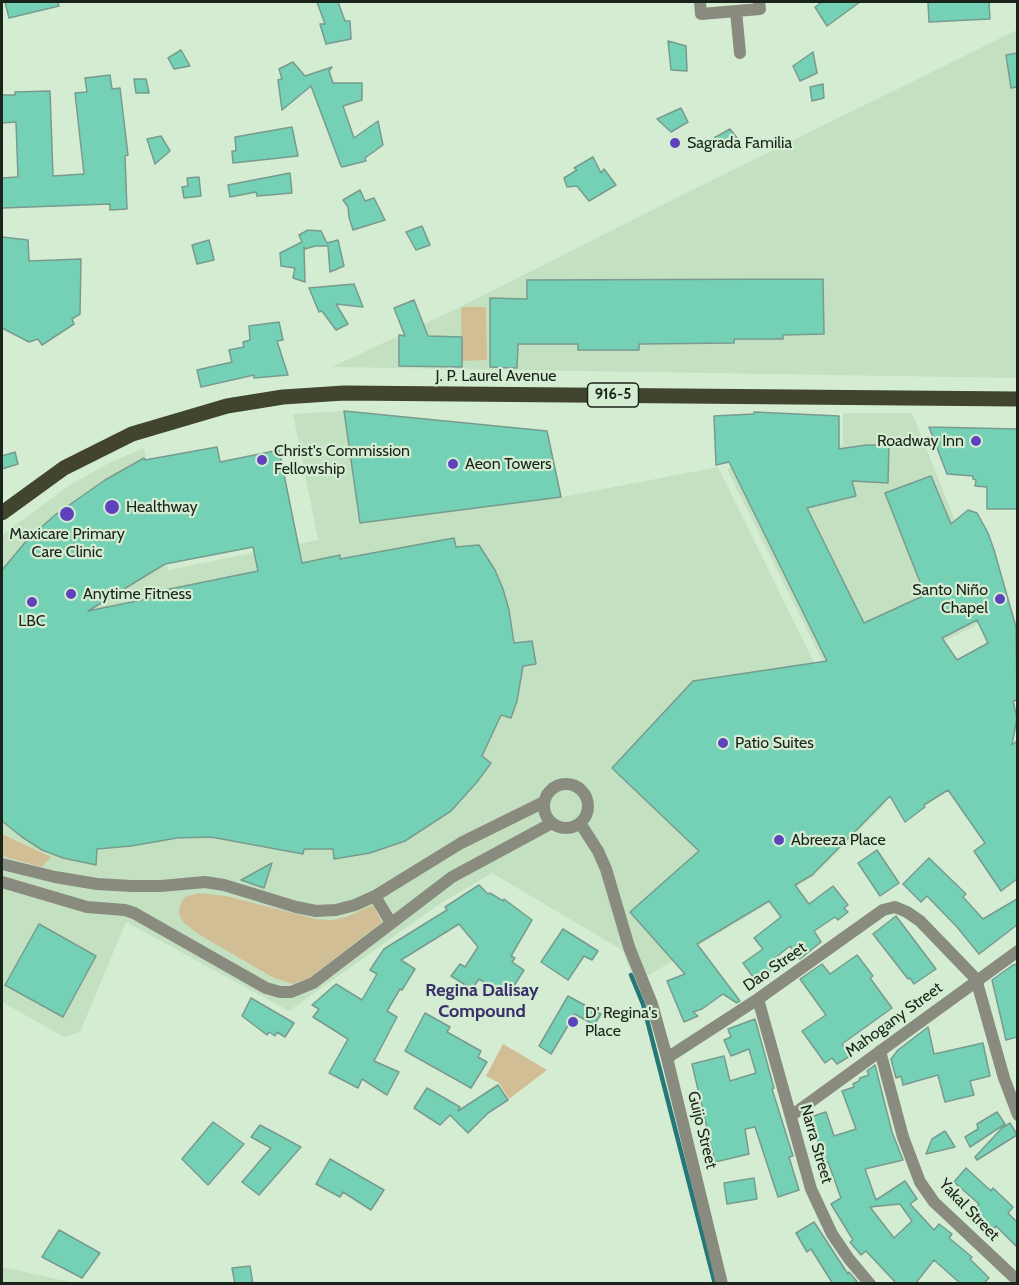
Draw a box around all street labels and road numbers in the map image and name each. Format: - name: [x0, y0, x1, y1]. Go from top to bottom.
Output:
- street label: J. P. Laurel Avenue: [435, 366, 557, 386]
- road number: 916-5: [588, 383, 638, 407]
- street label: Dao Street: [740, 938, 810, 996]
- street label: Mahogany Street: [842, 978, 946, 1062]
- street label: Guijo Street: [683, 1089, 721, 1171]
- street label: Narra Street: [796, 1102, 836, 1186]
- street label: Yakal Street: [935, 1175, 1003, 1245]

